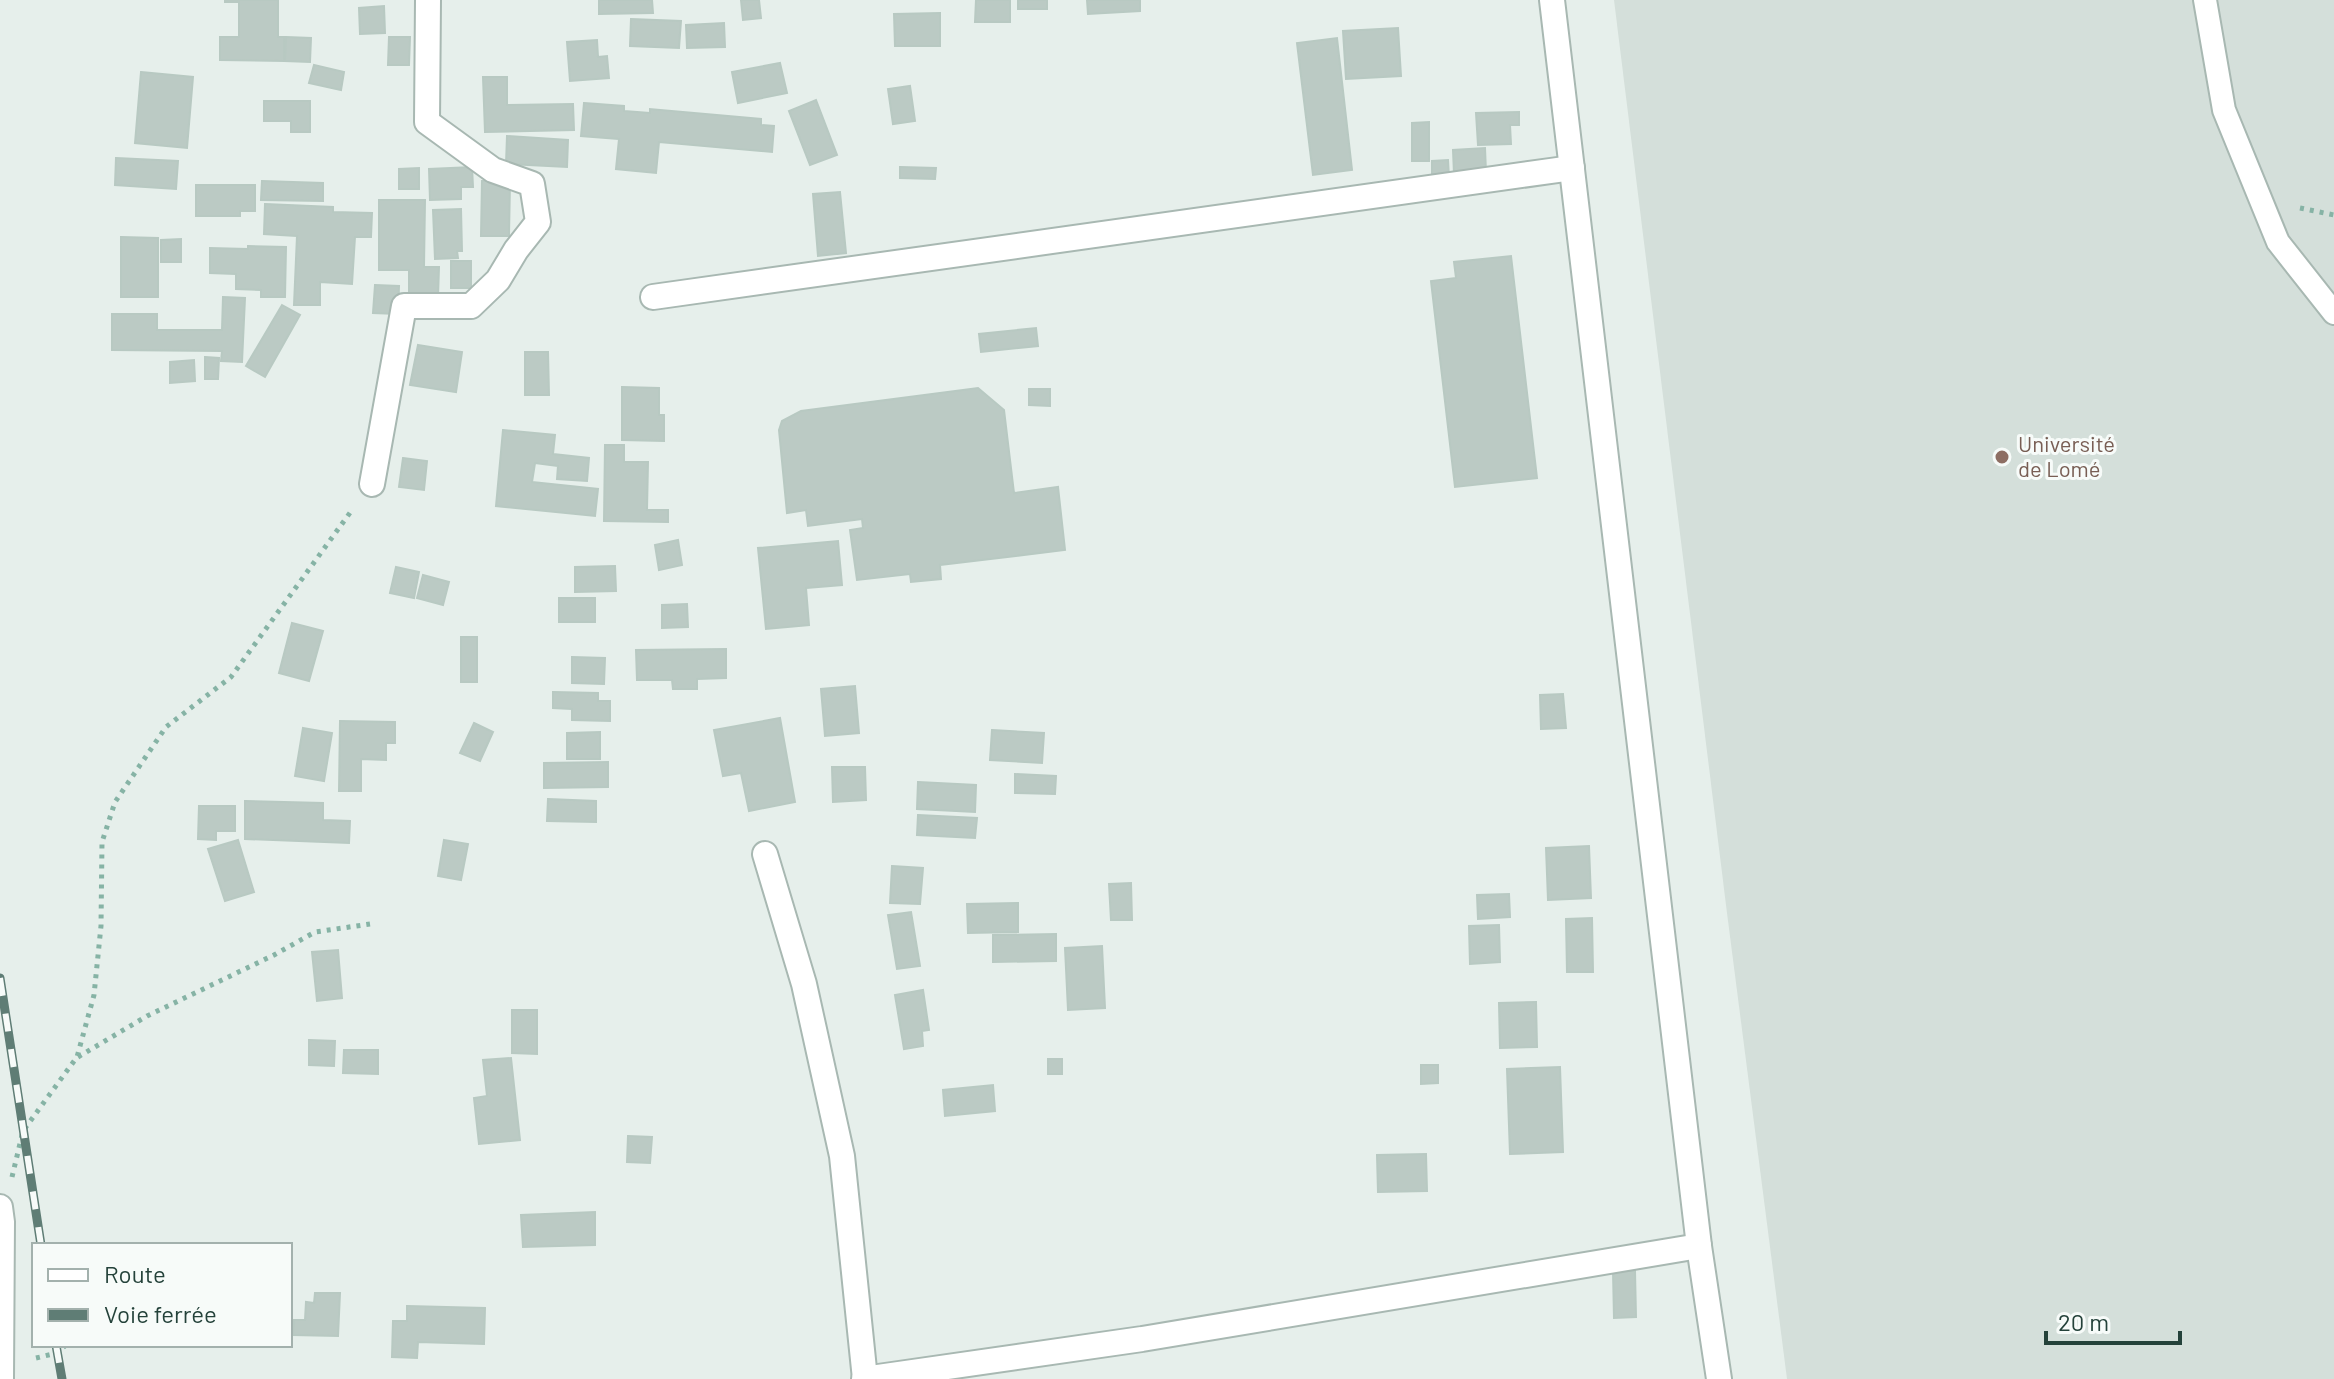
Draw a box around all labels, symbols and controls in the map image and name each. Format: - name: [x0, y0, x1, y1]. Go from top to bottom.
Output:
- place label: Université de Lomé: [2018, 430, 2115, 481]
- marker: Université de Lomé: [1993, 448, 2011, 466]
- legend: [32, 1243, 292, 1347]
- text: Route: [104, 1259, 166, 1288]
- scale bar: [2046, 1295, 2180, 1345]
- text: Voie ferrée: [104, 1299, 217, 1328]
- text: 20 m: [2058, 1307, 2109, 1336]

